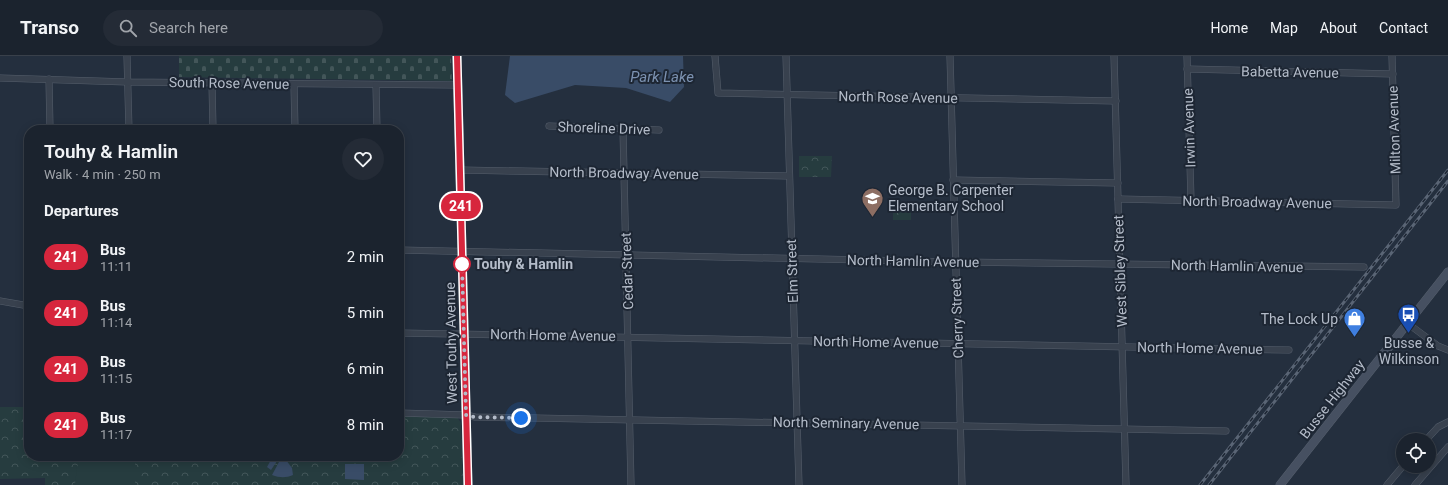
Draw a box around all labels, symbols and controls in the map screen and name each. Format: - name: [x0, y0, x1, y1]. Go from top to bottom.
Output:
- search box: [103, 10, 383, 46]
- text: Transo: [20, 16, 79, 39]
- icon: search: [117, 17, 139, 39]
- text: Search here: [149, 19, 228, 37]
- text: Home: [1210, 20, 1248, 36]
- text: Map: [1270, 20, 1298, 36]
- text: About: [1320, 20, 1357, 36]
- text: Contact: [1379, 20, 1428, 36]
- street label: Babetta Avenue: [1241, 63, 1339, 81]
- water label: Park Lake: [630, 68, 694, 86]
- street label: South Rose Avenue: [169, 74, 289, 92]
- street label: Milton Avenue: [1384, 86, 1404, 174]
- street label: North Rose Avenue: [838, 88, 958, 106]
- street label: Irwin Avenue: [1180, 88, 1198, 168]
- street label: Shoreline Drive: [557, 118, 651, 138]
- button: heart: [342, 138, 384, 180]
- text: Touhy & Hamlin: [44, 140, 178, 163]
- street label: North Broadway Avenue: [549, 164, 699, 182]
- text: Walk · 4 min · 250 m: [44, 167, 161, 182]
- place label: George B. Carpenter Elementary School: [888, 182, 1014, 214]
- school or university icon: George B. Carpenter Elementary School: [860, 185, 886, 218]
- line badge: 241: [438, 193, 484, 219]
- street label: North Broadway Avenue: [1182, 193, 1332, 211]
- text: 241: [449, 198, 473, 214]
- text: Departures: [44, 202, 119, 220]
- street label: West Sibley Street: [1110, 214, 1130, 327]
- street label: Cedar Street: [618, 232, 636, 310]
- street label: Elm Street: [783, 238, 801, 303]
- text: Bus: [100, 241, 126, 259]
- text: 2 min: [347, 248, 384, 266]
- text: 241: [54, 249, 78, 265]
- street label: North Hamlin Avenue: [847, 252, 979, 270]
- marker: Touhy & Hamlin: [453, 255, 471, 273]
- place label: Touhy & Hamlin: [474, 256, 573, 272]
- street label: North Hamlin Avenue: [1171, 257, 1303, 275]
- text: 11:11: [100, 259, 132, 274]
- street label: Cherry Street: [948, 277, 966, 359]
- street label: West Touhy Avenue: [442, 282, 460, 404]
- text: Bus: [100, 297, 126, 315]
- bus stop icon: Busse & Wilkinson: [1396, 302, 1422, 335]
- text: 5 min: [347, 304, 384, 322]
- text: 241: [54, 305, 78, 321]
- shop icon: The Lock Up: [1341, 306, 1367, 339]
- place label: The Lock Up: [1261, 311, 1338, 327]
- text: 11:14: [100, 315, 132, 330]
- street label: North Home Avenue: [490, 326, 616, 344]
- street label: North Home Avenue: [813, 333, 939, 351]
- place label: Busse & Wilkinson: [1379, 335, 1439, 367]
- street label: North Home Avenue: [1137, 339, 1263, 357]
- text: Bus: [100, 353, 126, 371]
- street label: Busse Highway: [1296, 356, 1368, 442]
- text: 6 min: [347, 360, 384, 378]
- text: 241: [54, 361, 78, 377]
- text: 11:15: [100, 371, 132, 386]
- your location: [511, 408, 531, 428]
- text: Bus: [100, 409, 126, 427]
- street label: North Seminary Avenue: [773, 414, 919, 432]
- text: 8 min: [347, 416, 384, 434]
- text: 241: [54, 417, 78, 433]
- text: 11:17: [100, 427, 132, 442]
- map controls: [1396, 433, 1436, 473]
- button: locate: [1396, 433, 1436, 473]

